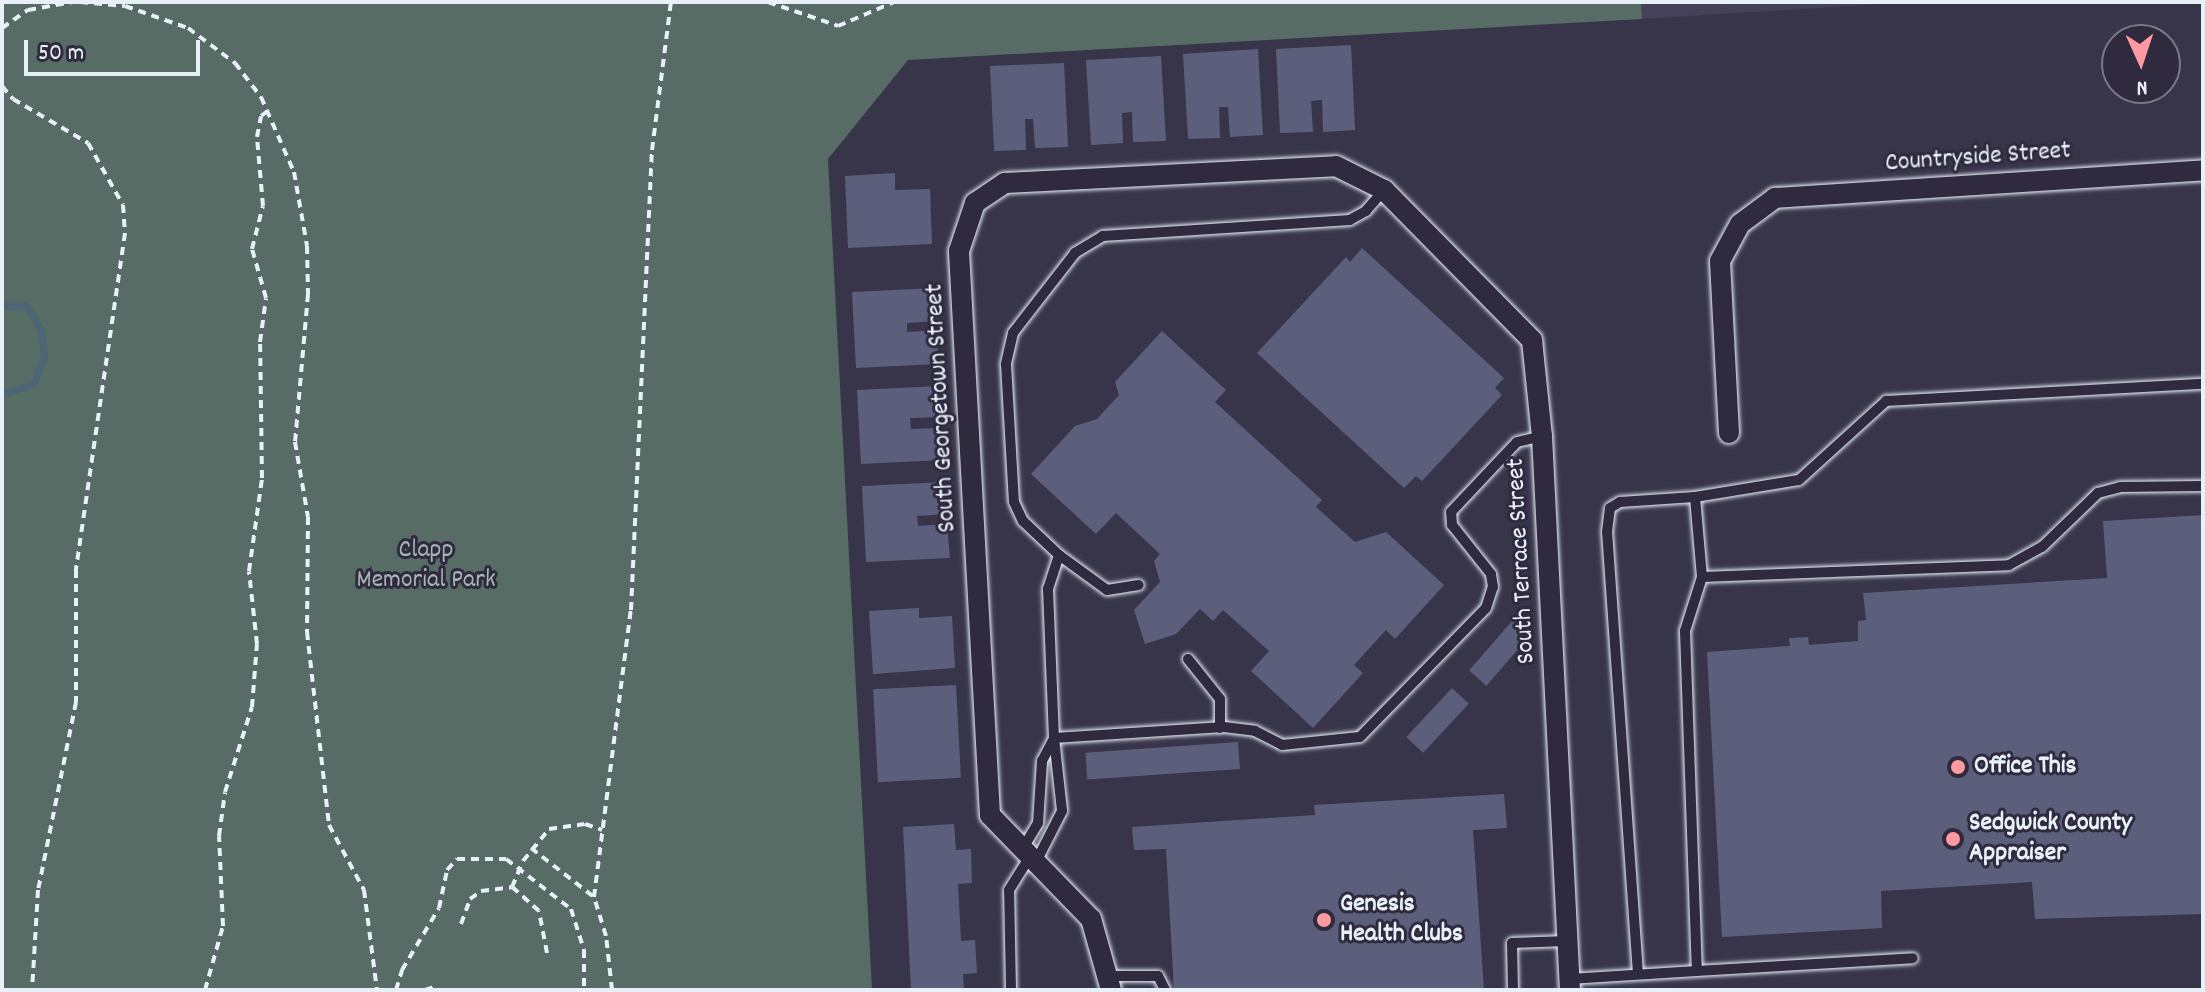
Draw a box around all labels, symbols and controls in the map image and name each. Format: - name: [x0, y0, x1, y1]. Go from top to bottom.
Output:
- scale bar: [28, 24, 204, 74]
- north arrow: [2101, 24, 2181, 104]
- text: 50 m: [38, 37, 84, 71]
- text: N: [2136, 71, 2148, 102]
- street label: Countryside Street: [1884, 136, 2072, 180]
- street label: South Georgetown Street: [920, 283, 964, 533]
- street label: South Terrace Street: [1501, 457, 1543, 665]
- park label: Clapp Memorial Park: [356, 535, 496, 596]
- place label: Office This: [1974, 751, 2076, 783]
- marker: Office This: [1949, 758, 1967, 776]
- place label: Sedgwick County Appraiser: [1969, 808, 2132, 870]
- marker: Sedgwick County Appraiser: [1944, 830, 1962, 848]
- place label: Genesis Health Clubs: [1340, 889, 1463, 950]
- marker: Genesis Health Clubs: [1315, 911, 1333, 929]

